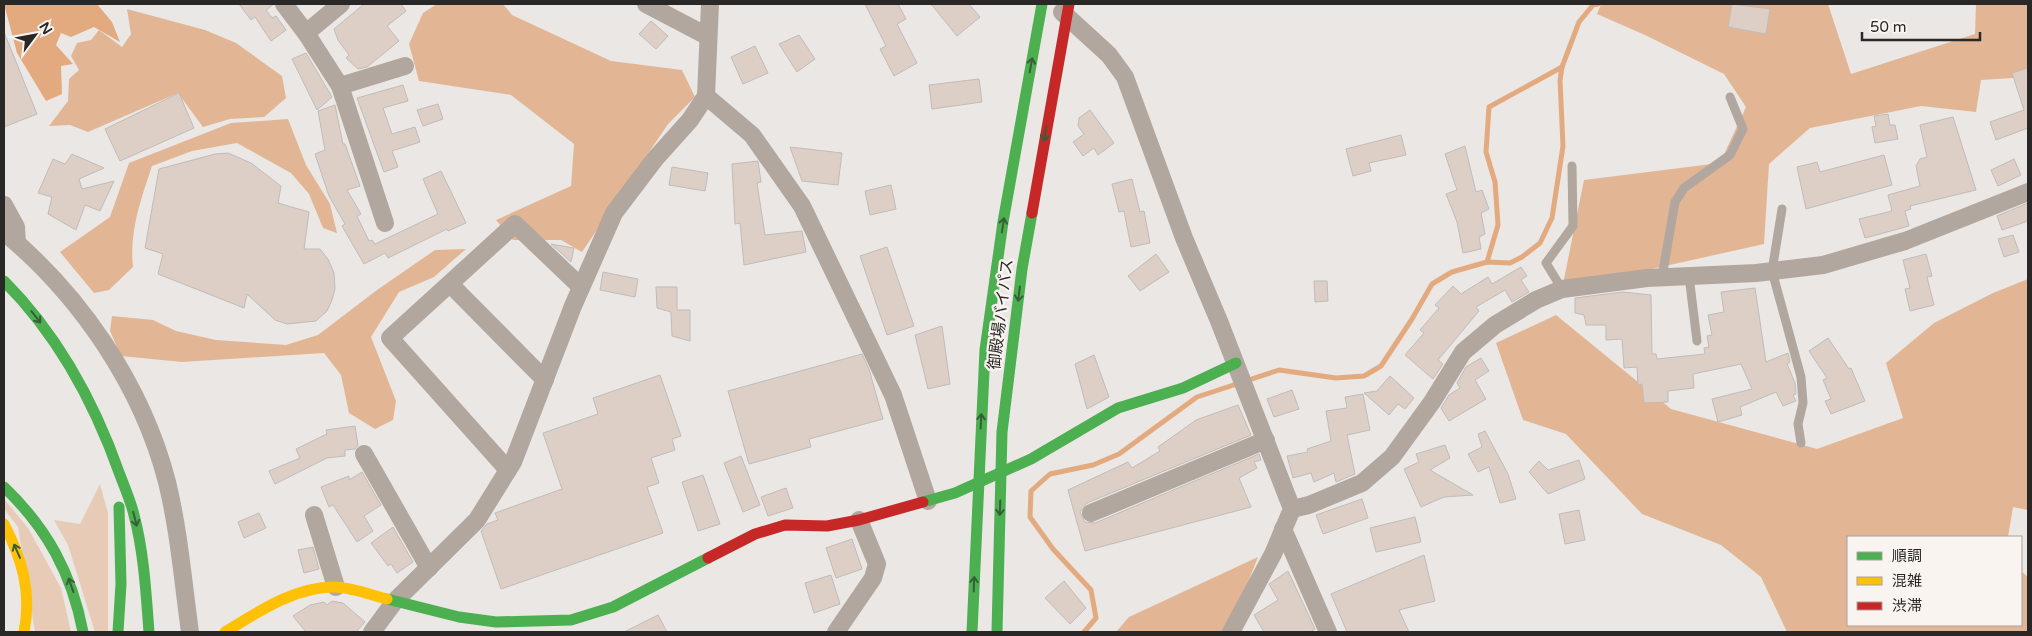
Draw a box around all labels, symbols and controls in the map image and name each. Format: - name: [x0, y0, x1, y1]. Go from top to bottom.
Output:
- north arrow: [10, 10, 60, 60]
- scale bar: [1862, 10, 1980, 42]
- text: 50 m: [1870, 18, 1907, 36]
- text: N: [35, 19, 56, 38]
- one-way arrow: [1027, 57, 1037, 73]
- one-way arrow: [1040, 126, 1050, 142]
- one-way arrow: [998, 217, 1008, 233]
- street label: 御殿場バイパス: [984, 257, 1018, 371]
- one-way arrow: [1014, 286, 1024, 302]
- one-way arrow: [31, 310, 42, 323]
- one-way arrow: [976, 413, 985, 429]
- one-way arrow: [995, 500, 1005, 516]
- one-way arrow: [130, 510, 140, 526]
- legend: [1847, 536, 2022, 626]
- one-way arrow: [12, 544, 22, 559]
- text: 順調: [1892, 547, 1922, 565]
- text: 混雑: [1892, 572, 1922, 590]
- one-way arrow: [969, 576, 979, 592]
- one-way arrow: [66, 578, 75, 593]
- text: 渋滞: [1892, 597, 1922, 615]

